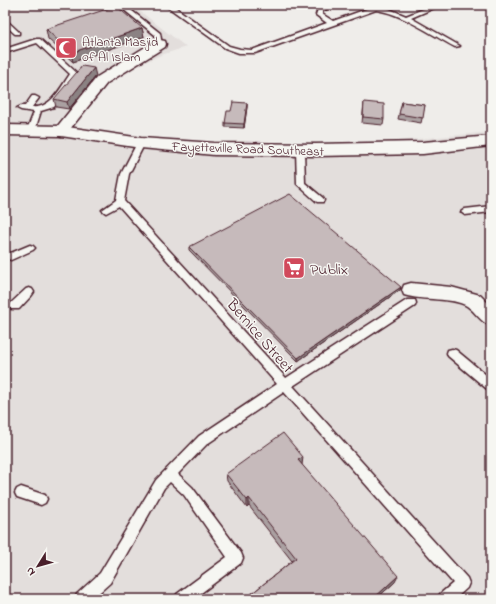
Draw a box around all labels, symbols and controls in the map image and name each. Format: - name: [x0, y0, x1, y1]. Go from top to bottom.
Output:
- place label: Atlanta Masjid of Al Islam: [82, 33, 159, 67]
- mosque icon: Atlanta Masjid of Al Islam: [53, 35, 79, 61]
- street label: Fayetteville Road Southeast: [170, 137, 325, 163]
- supermarket icon: Publix: [281, 255, 307, 281]
- place label: Publix: [310, 258, 348, 282]
- street label: Bernice Street: [220, 293, 299, 379]
- north arrow: [18, 546, 58, 586]
- text: N: [22, 564, 39, 579]

